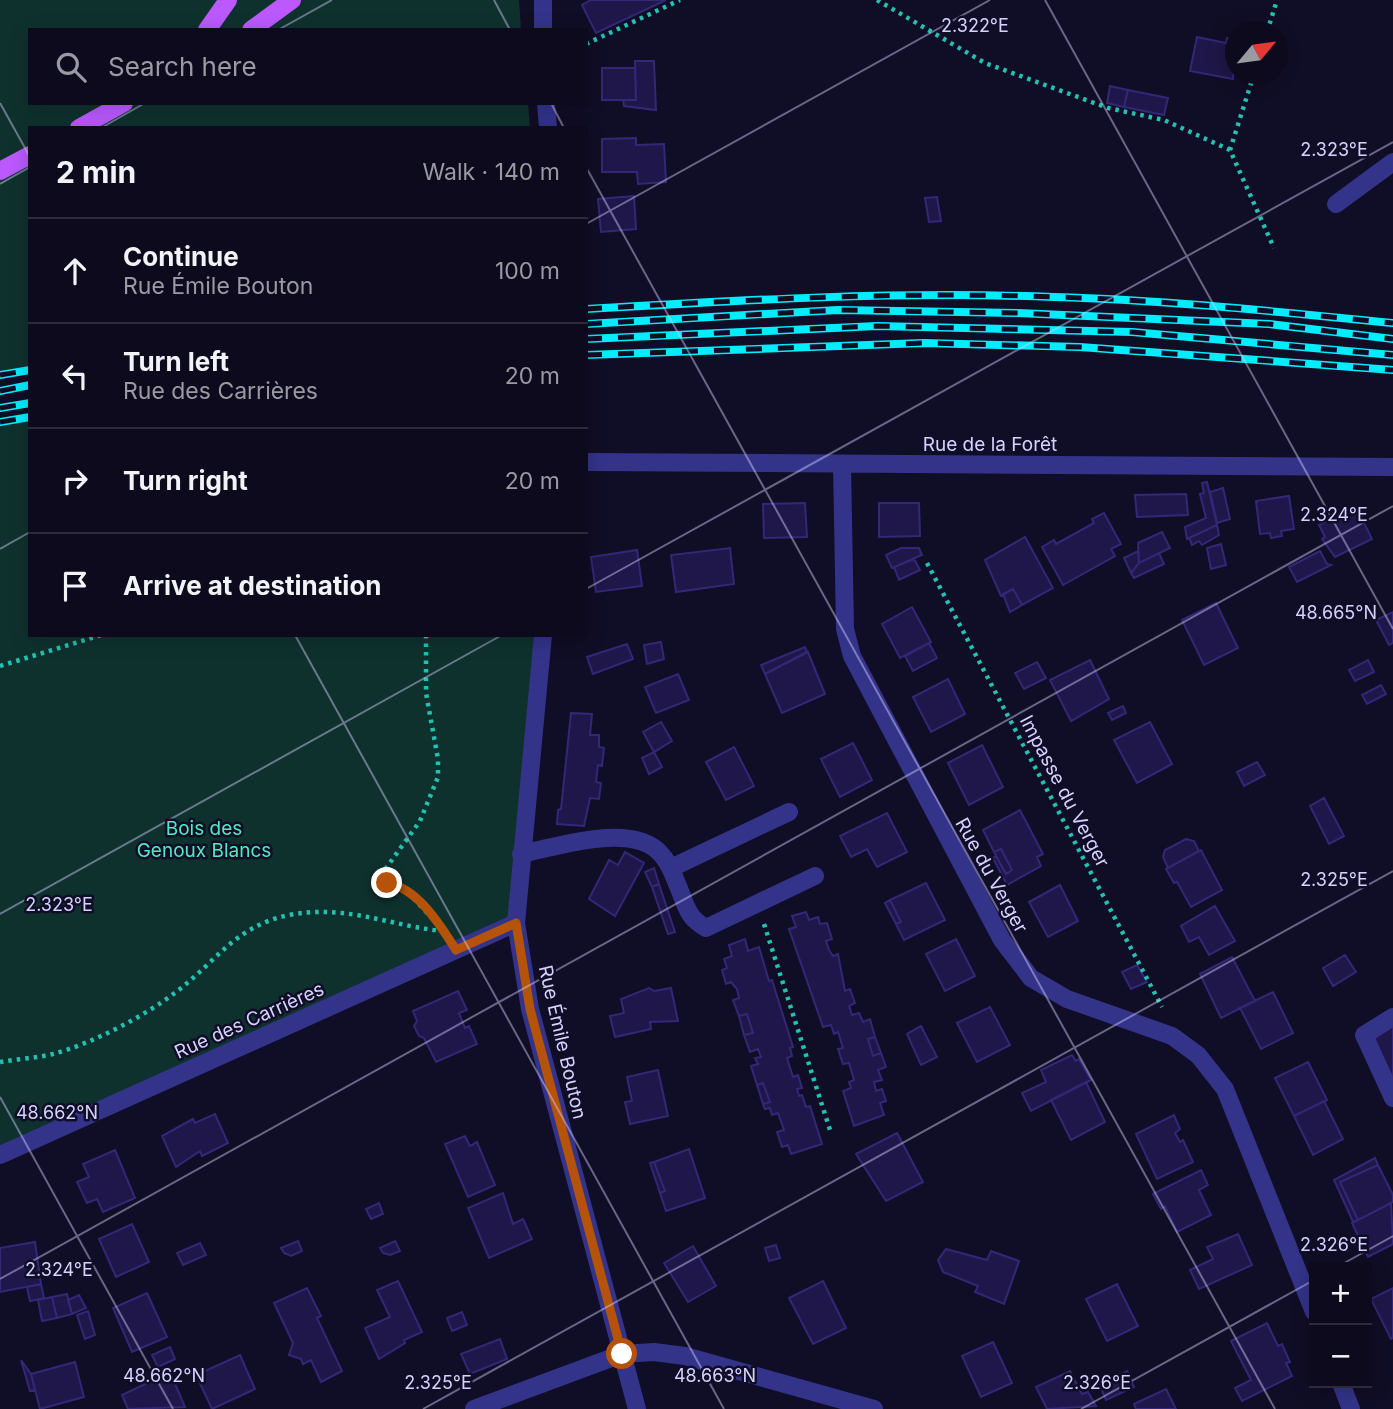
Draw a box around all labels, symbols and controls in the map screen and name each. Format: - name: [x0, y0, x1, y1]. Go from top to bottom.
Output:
- text: 2.322°E: [941, 15, 1009, 36]
- north arrow: [1225, 21, 1288, 84]
- search box: [28, 28, 588, 105]
- icon: search: [52, 48, 90, 86]
- text: Search here: [108, 51, 257, 82]
- text: 2.323°E: [1300, 139, 1368, 160]
- text: 2 min: [56, 154, 136, 190]
- text: Walk · 140 m: [422, 158, 560, 186]
- text: Continue: [123, 241, 239, 272]
- icon: ahead: [56, 252, 94, 290]
- text: 100 m: [495, 257, 560, 285]
- text: Rue Émile Bouton: [123, 272, 313, 300]
- text: Turn left: [123, 346, 229, 377]
- icon: left: [56, 357, 94, 395]
- text: 20 m: [505, 362, 560, 390]
- text: Rue des Carrières: [123, 377, 318, 405]
- street label: Rue de la Forêt: [923, 433, 1057, 456]
- icon: right: [56, 462, 94, 500]
- text: Turn right: [123, 465, 248, 496]
- text: 20 m: [505, 467, 560, 495]
- text: 2.324°E: [1300, 504, 1368, 525]
- icon: arrive: [56, 567, 94, 605]
- text: Arrive at destination: [123, 570, 382, 601]
- text: 48.665°N: [1295, 602, 1377, 623]
- street label: Impasse du Verger: [1015, 711, 1114, 871]
- street label: Rue du Verger: [950, 814, 1033, 937]
- park label: Bois des Genoux Blancs: [137, 817, 271, 862]
- route end: [371, 867, 402, 898]
- text: 2.325°E: [1300, 869, 1368, 890]
- text: 2.323°E: [25, 894, 93, 915]
- street label: Rue Émile Bouton: [534, 963, 592, 1121]
- street label: Rue des Carrières: [171, 977, 327, 1064]
- text: 48.662°N: [16, 1102, 98, 1123]
- text: 2.326°E: [1300, 1234, 1368, 1255]
- text: 2.324°E: [25, 1259, 93, 1280]
- map controls: [1309, 1262, 1372, 1388]
- button: +: [1309, 1262, 1372, 1325]
- button: −: [1309, 1325, 1372, 1388]
- route start: [606, 1338, 637, 1369]
- text: 48.662°N: [123, 1365, 205, 1386]
- text: 48.663°N: [674, 1365, 756, 1386]
- text: 2.325°E: [404, 1372, 472, 1393]
- text: 2.326°E: [1063, 1372, 1131, 1393]

